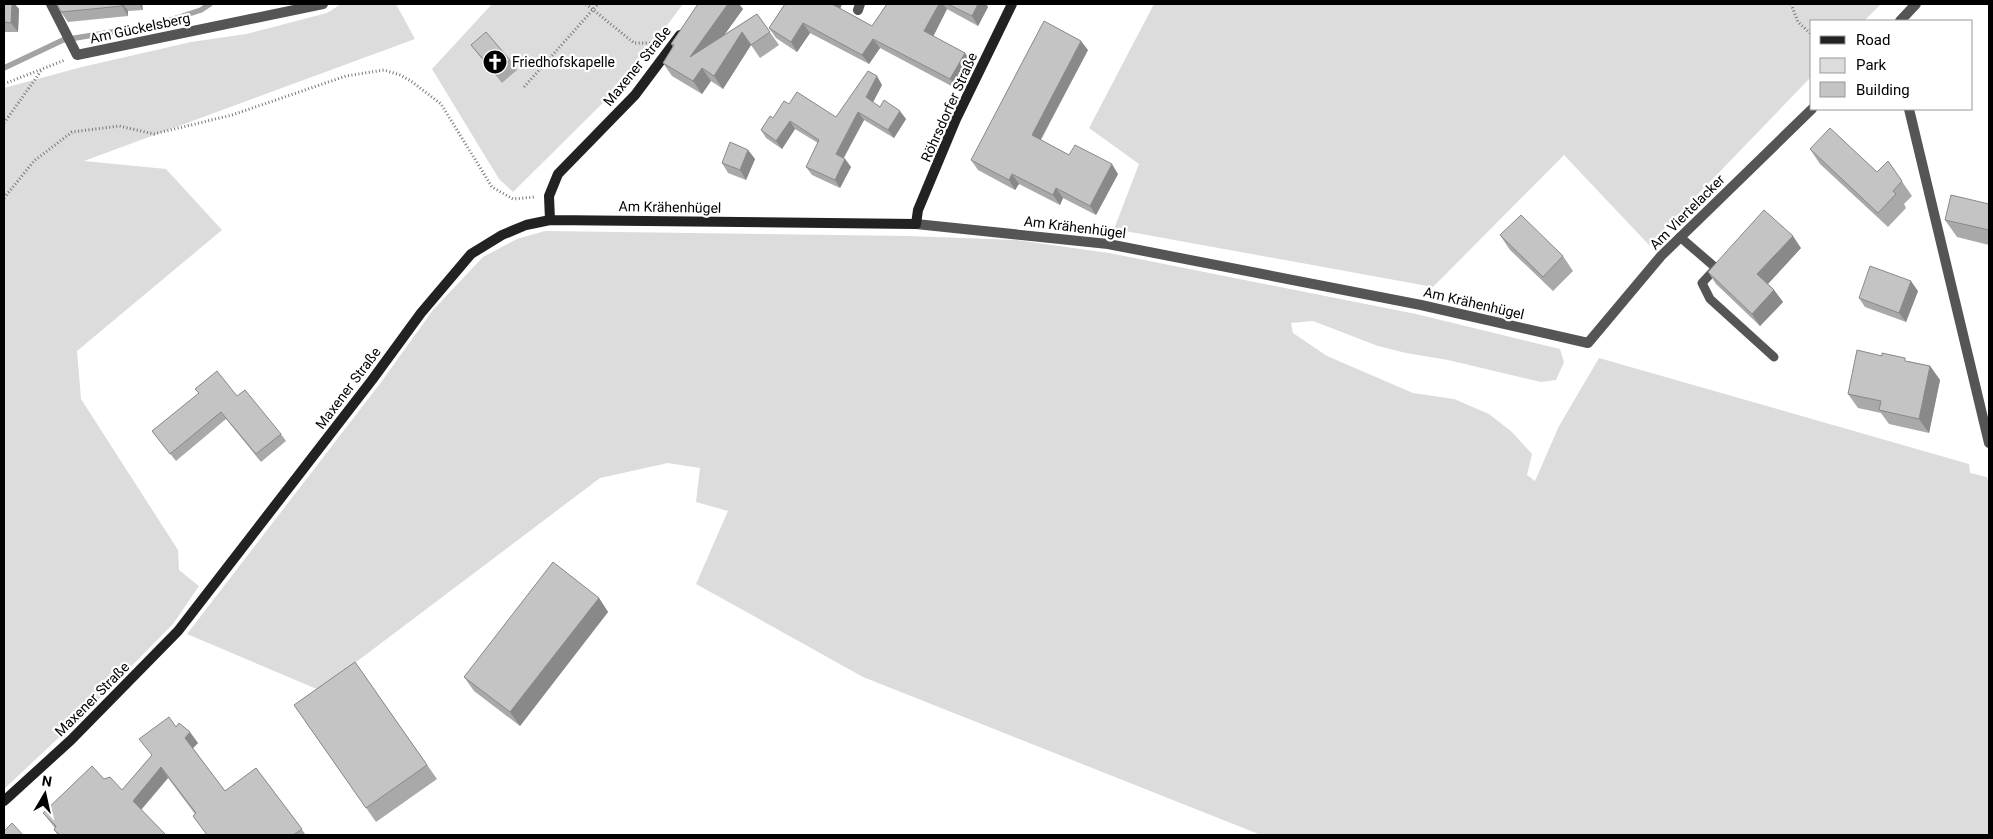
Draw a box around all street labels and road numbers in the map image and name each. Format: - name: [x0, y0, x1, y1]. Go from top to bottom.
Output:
- street label: Am Gückelsberg: [88, 10, 192, 46]
- street label: Maxener Straße: [600, 23, 674, 109]
- street label: Röhrsdorfer Straße: [918, 50, 980, 164]
- street label: Am Viertelacker: [1646, 171, 1728, 253]
- street label: Am Krähenhügel: [618, 198, 722, 216]
- street label: Am Krähenhügel: [1023, 213, 1127, 241]
- street label: Am Krähenhügel: [1422, 284, 1526, 322]
- street label: Maxener Straße: [312, 344, 384, 432]
- street label: Maxener Straße: [52, 659, 132, 739]

